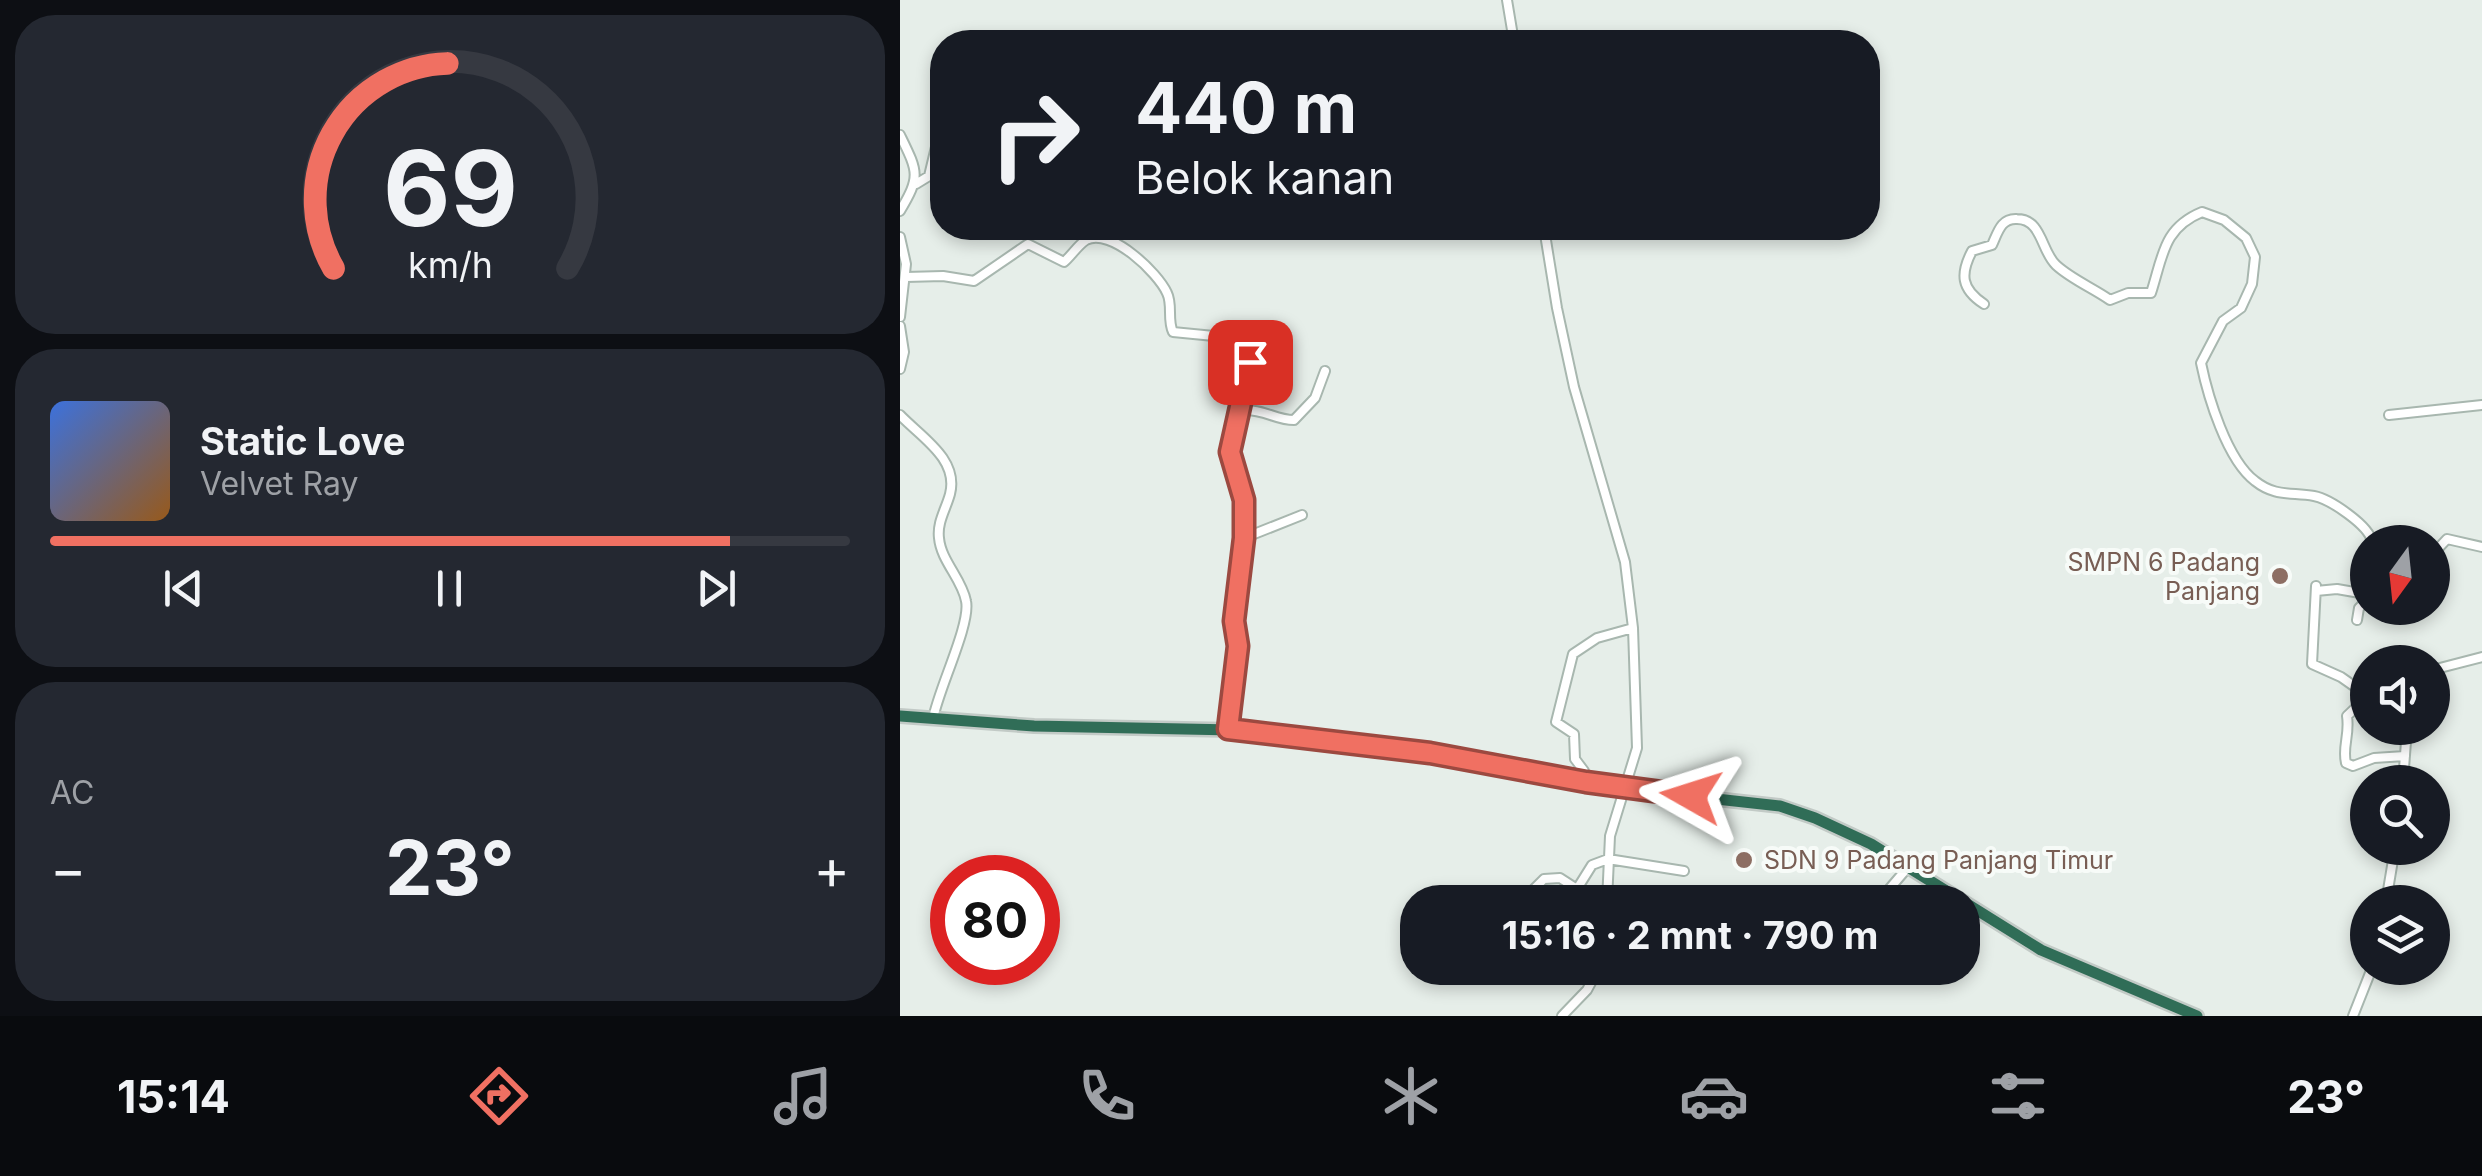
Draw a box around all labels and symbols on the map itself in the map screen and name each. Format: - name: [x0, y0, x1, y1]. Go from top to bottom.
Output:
- pin: [1208, 320, 1293, 405]
- north arrow: [2350, 525, 2450, 625]
- place label: SMPN 6 Padang Panjang: [2068, 547, 2260, 606]
- marker: SMPN 6 Padang Panjang: [2269, 565, 2291, 587]
- position arrow: [1639, 744, 1743, 848]
- place label: SDN 9 Padang Panjang Timur: [1764, 845, 2113, 875]
- marker: SDN 9 Padang Panjang Timur: [1733, 849, 1755, 871]
- speed limit sign: 80: [930, 855, 1060, 985]

